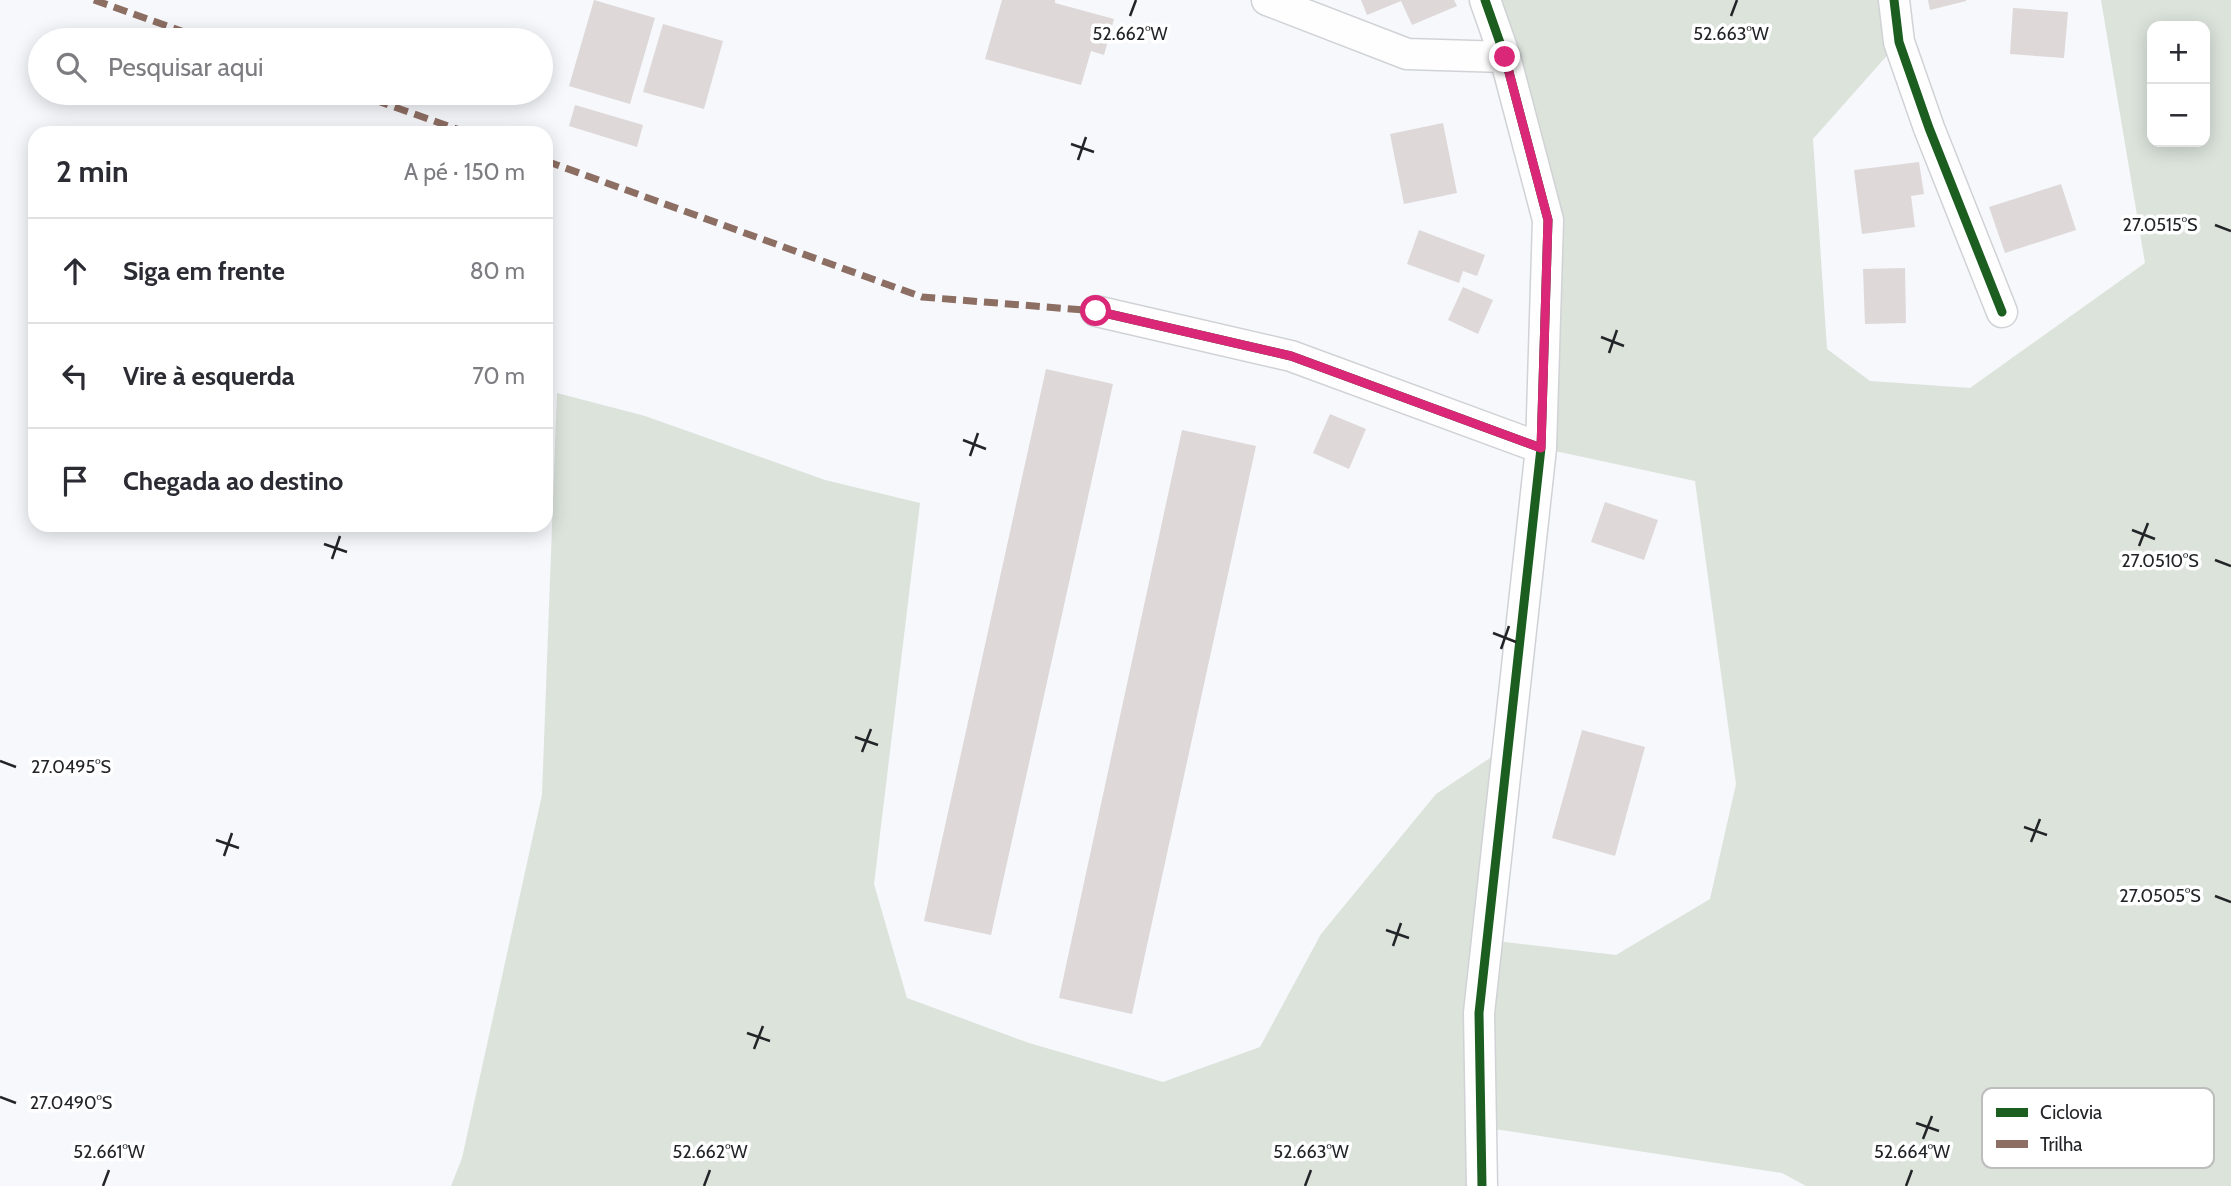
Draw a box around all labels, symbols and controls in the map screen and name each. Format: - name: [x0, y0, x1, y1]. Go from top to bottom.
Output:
- map controls: [2147, 21, 2210, 147]
- button: +: [2147, 21, 2210, 84]
- text: 52.662°W: [1092, 23, 1168, 45]
- text: 52.663°W: [1693, 23, 1769, 45]
- search box: [28, 28, 553, 105]
- route end: [1489, 41, 1520, 72]
- icon: search: [52, 48, 90, 86]
- text: Pesquisar aqui: [108, 51, 264, 83]
- button: −: [2147, 84, 2210, 147]
- text: 2 min: [56, 153, 128, 190]
- text: A pé · 150 m: [404, 158, 525, 186]
- text: 27.0515°S: [2123, 214, 2197, 236]
- icon: ahead: [56, 252, 94, 290]
- text: Siga em frente: [123, 255, 285, 287]
- text: 80 m: [470, 257, 525, 285]
- route start: [1080, 295, 1111, 326]
- icon: left: [56, 357, 94, 395]
- text: Vire à esquerda: [123, 360, 295, 392]
- text: 70 m: [472, 362, 525, 390]
- icon: arrive: [56, 462, 94, 500]
- text: Chegada ao destino: [123, 465, 343, 497]
- text: 27.0510°S: [2121, 550, 2199, 572]
- text: 27.0495°S: [31, 756, 111, 778]
- text: 27.0505°S: [2119, 885, 2201, 907]
- legend: [1982, 1088, 2214, 1168]
- text: 27.0490°S: [30, 1092, 112, 1114]
- text: Ciclovia: [2040, 1101, 2102, 1124]
- text: Trilha: [2040, 1133, 2082, 1156]
- text: 52.661°W: [73, 1141, 145, 1163]
- text: 52.662°W: [672, 1141, 748, 1163]
- text: 52.663°W: [1273, 1141, 1349, 1163]
- text: 52.664°W: [1874, 1141, 1950, 1163]

